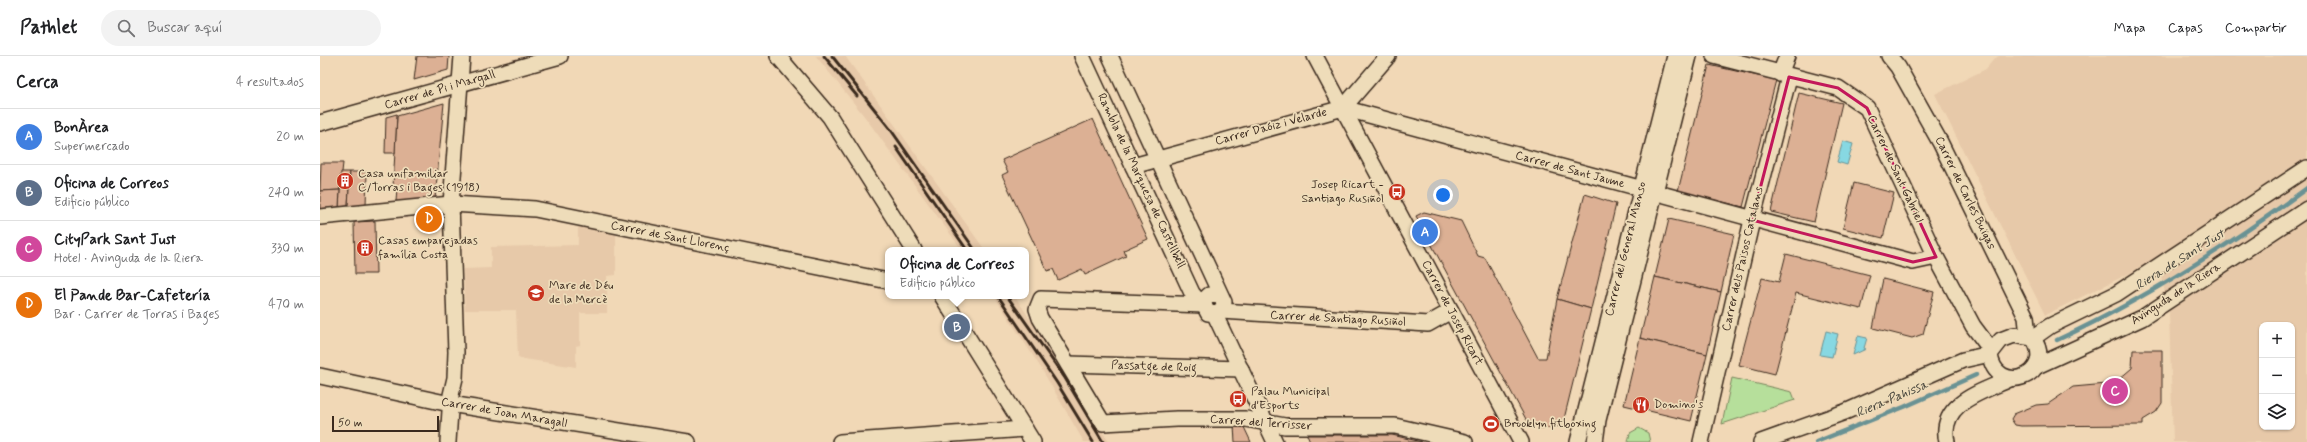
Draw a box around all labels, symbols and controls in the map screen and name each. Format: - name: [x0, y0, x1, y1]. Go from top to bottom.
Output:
- search box: [101, 10, 381, 46]
- text: Pathlet: [20, 15, 77, 40]
- icon: search: [115, 17, 137, 39]
- text: Buscar aquí: [147, 18, 223, 38]
- text: Mapa: [2114, 19, 2146, 37]
- text: Capas: [2168, 19, 2203, 37]
- text: Compartir: [2225, 19, 2287, 37]
- street label: Carrer de Pi i Margall: [383, 67, 497, 113]
- text: Cerca: [16, 71, 59, 93]
- text: 4 resultados: [236, 74, 304, 91]
- street label: Rambla de la Marquesa de Castellbell: [1093, 91, 1189, 271]
- street label: Carrer Daóiz i Velarde: [1213, 104, 1329, 150]
- street label: Carrer de Sant Gabriel: [1863, 113, 1927, 225]
- text: BonÀrea: [54, 118, 109, 138]
- text: A: [25, 128, 33, 145]
- text: 20 m: [276, 128, 304, 145]
- street label: Carrer de Carles Buïgas: [1931, 134, 1999, 252]
- text: Supermercado: [54, 138, 130, 155]
- street label: Carrer de Sant Jaume: [1514, 148, 1627, 192]
- place label: Casa unifamiliar C/Torras i Bages (1918): [358, 166, 480, 197]
- building icon: Casa unifamiliar C/Torras i Bages (1918): [335, 171, 355, 191]
- text: Oficina de Correos: [54, 174, 169, 194]
- place label: Josep Ricart - Santiago Rusiñol: [1301, 177, 1384, 207]
- street label: Carrer del General Manso: [1602, 180, 1650, 318]
- bus stop icon: Josep Ricart - Santiago Rusiñol: [1387, 182, 1407, 202]
- text: B: [25, 184, 33, 201]
- text: 240 m: [268, 184, 304, 201]
- street label: Carrer dels Països Catalans: [1719, 184, 1768, 333]
- your location: [1433, 185, 1453, 205]
- text: Edificio público: [54, 194, 130, 211]
- pin: D: [416, 204, 442, 234]
- pin: A: [1412, 217, 1438, 247]
- street label: Carrer de Sant Llorenç: [609, 218, 731, 256]
- water label: Riera de Sant Just: [2132, 225, 2229, 294]
- text: CityPark Sant Just: [54, 230, 176, 250]
- place label: Casas emparejadas família Costa: [378, 233, 478, 263]
- building icon: Casas emparejadas família Costa: [355, 238, 375, 258]
- text: C: [24, 240, 34, 257]
- text: 330 m: [271, 240, 304, 257]
- popup: [885, 247, 1029, 299]
- text: Hotel · Avinguda de la Riera: [54, 250, 203, 267]
- text: Oficina de Correos: [900, 255, 1014, 275]
- street label: Carrer de Josep Ricart: [1417, 258, 1487, 369]
- street label: Avinguda de la Riera: [2128, 259, 2225, 329]
- text: Edificio público: [900, 275, 975, 292]
- place label: Mare de Déu de la Mercè: [549, 278, 614, 308]
- school or university icon: Mare de Déu de la Mercè: [526, 283, 546, 303]
- text: El Pande Bar-Cafetería: [54, 286, 210, 306]
- text: D: [25, 296, 33, 313]
- text: 470 m: [268, 296, 304, 313]
- text: Bar · Carrer de Torras i Bages: [54, 306, 219, 323]
- street label: Carrer de Santiago Rusiñol: [1270, 307, 1406, 331]
- pin: B: [944, 312, 970, 342]
- map controls: [2259, 322, 2295, 430]
- button: +: [2259, 322, 2295, 358]
- street label: Passatge de Roig: [1111, 358, 1197, 378]
- button: −: [2259, 358, 2295, 394]
- water label: Riera Pahissa: [1854, 376, 1931, 422]
- pin: C: [2102, 376, 2128, 406]
- place label: Palau Municipal d'Esports: [1251, 384, 1330, 414]
- bus stop icon: Palau Municipal d'Esports: [1228, 389, 1248, 409]
- street label: Carrer de Joan Maragall: [440, 394, 568, 432]
- button: layers: [2259, 394, 2295, 430]
- restaurant icon: Domino's: [1631, 395, 1651, 415]
- place label: Domino's: [1654, 397, 1704, 413]
- street label: Carrer del Terrisser: [1209, 411, 1313, 435]
- scale bar: [332, 414, 439, 433]
- sports icon: Brooklyn fitboxing: [1481, 414, 1501, 434]
- text: 50 m: [338, 416, 363, 430]
- place label: Brooklyn fitboxing: [1504, 416, 1597, 433]

